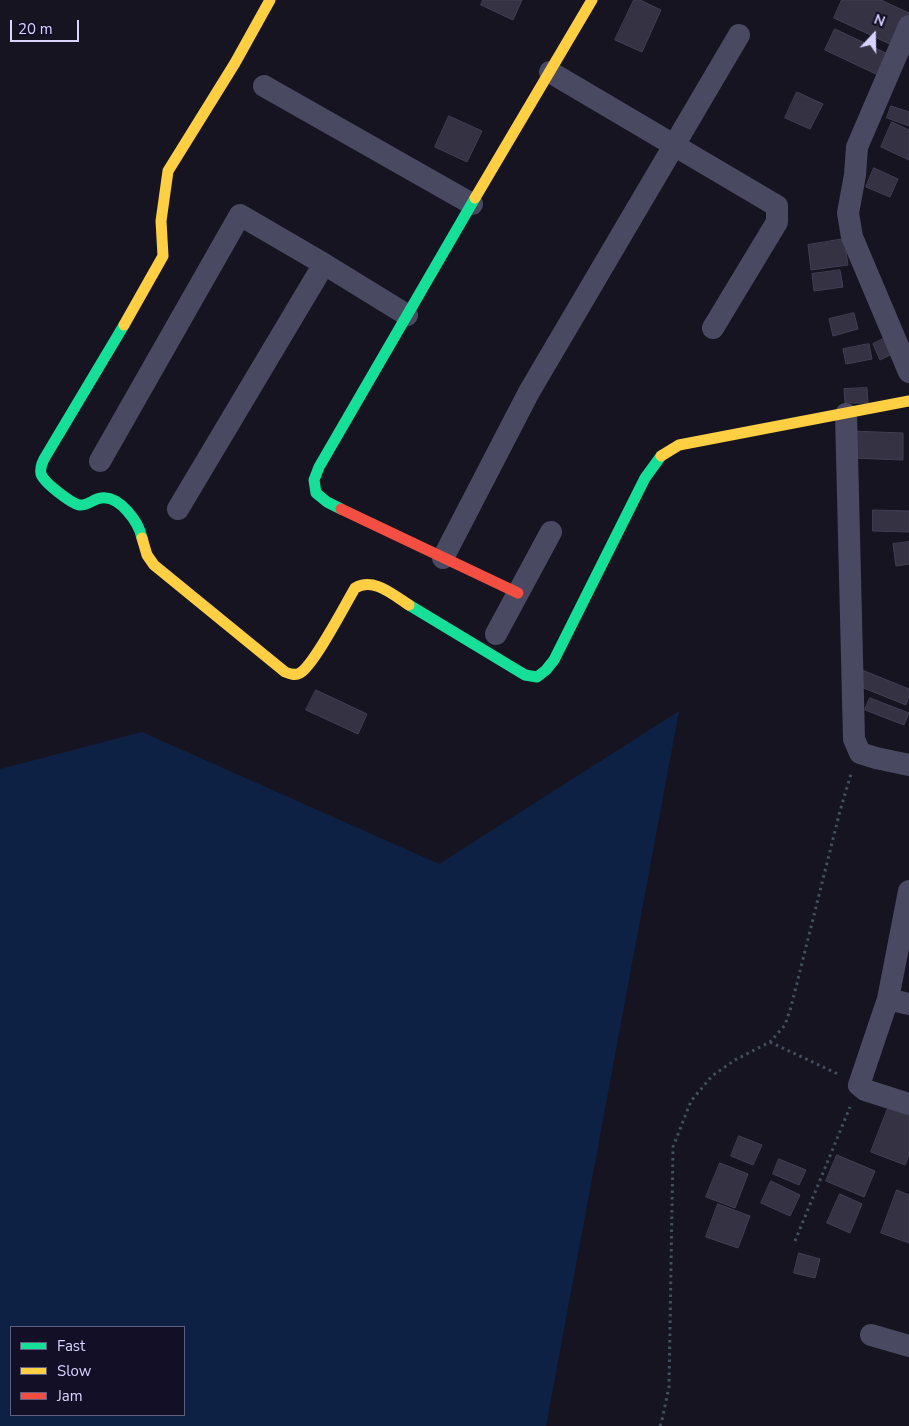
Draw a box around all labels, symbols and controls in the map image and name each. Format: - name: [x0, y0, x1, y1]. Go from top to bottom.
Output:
- scale bar: [12, 10, 81, 42]
- north arrow: [849, 10, 899, 60]
- text: N: [871, 10, 888, 31]
- text: 20 m: [18, 19, 53, 39]
- legend: [10, 1326, 185, 1416]
- text: Fast: [57, 1336, 85, 1356]
- text: Slow: [57, 1361, 91, 1381]
- text: Jam: [57, 1386, 83, 1406]

